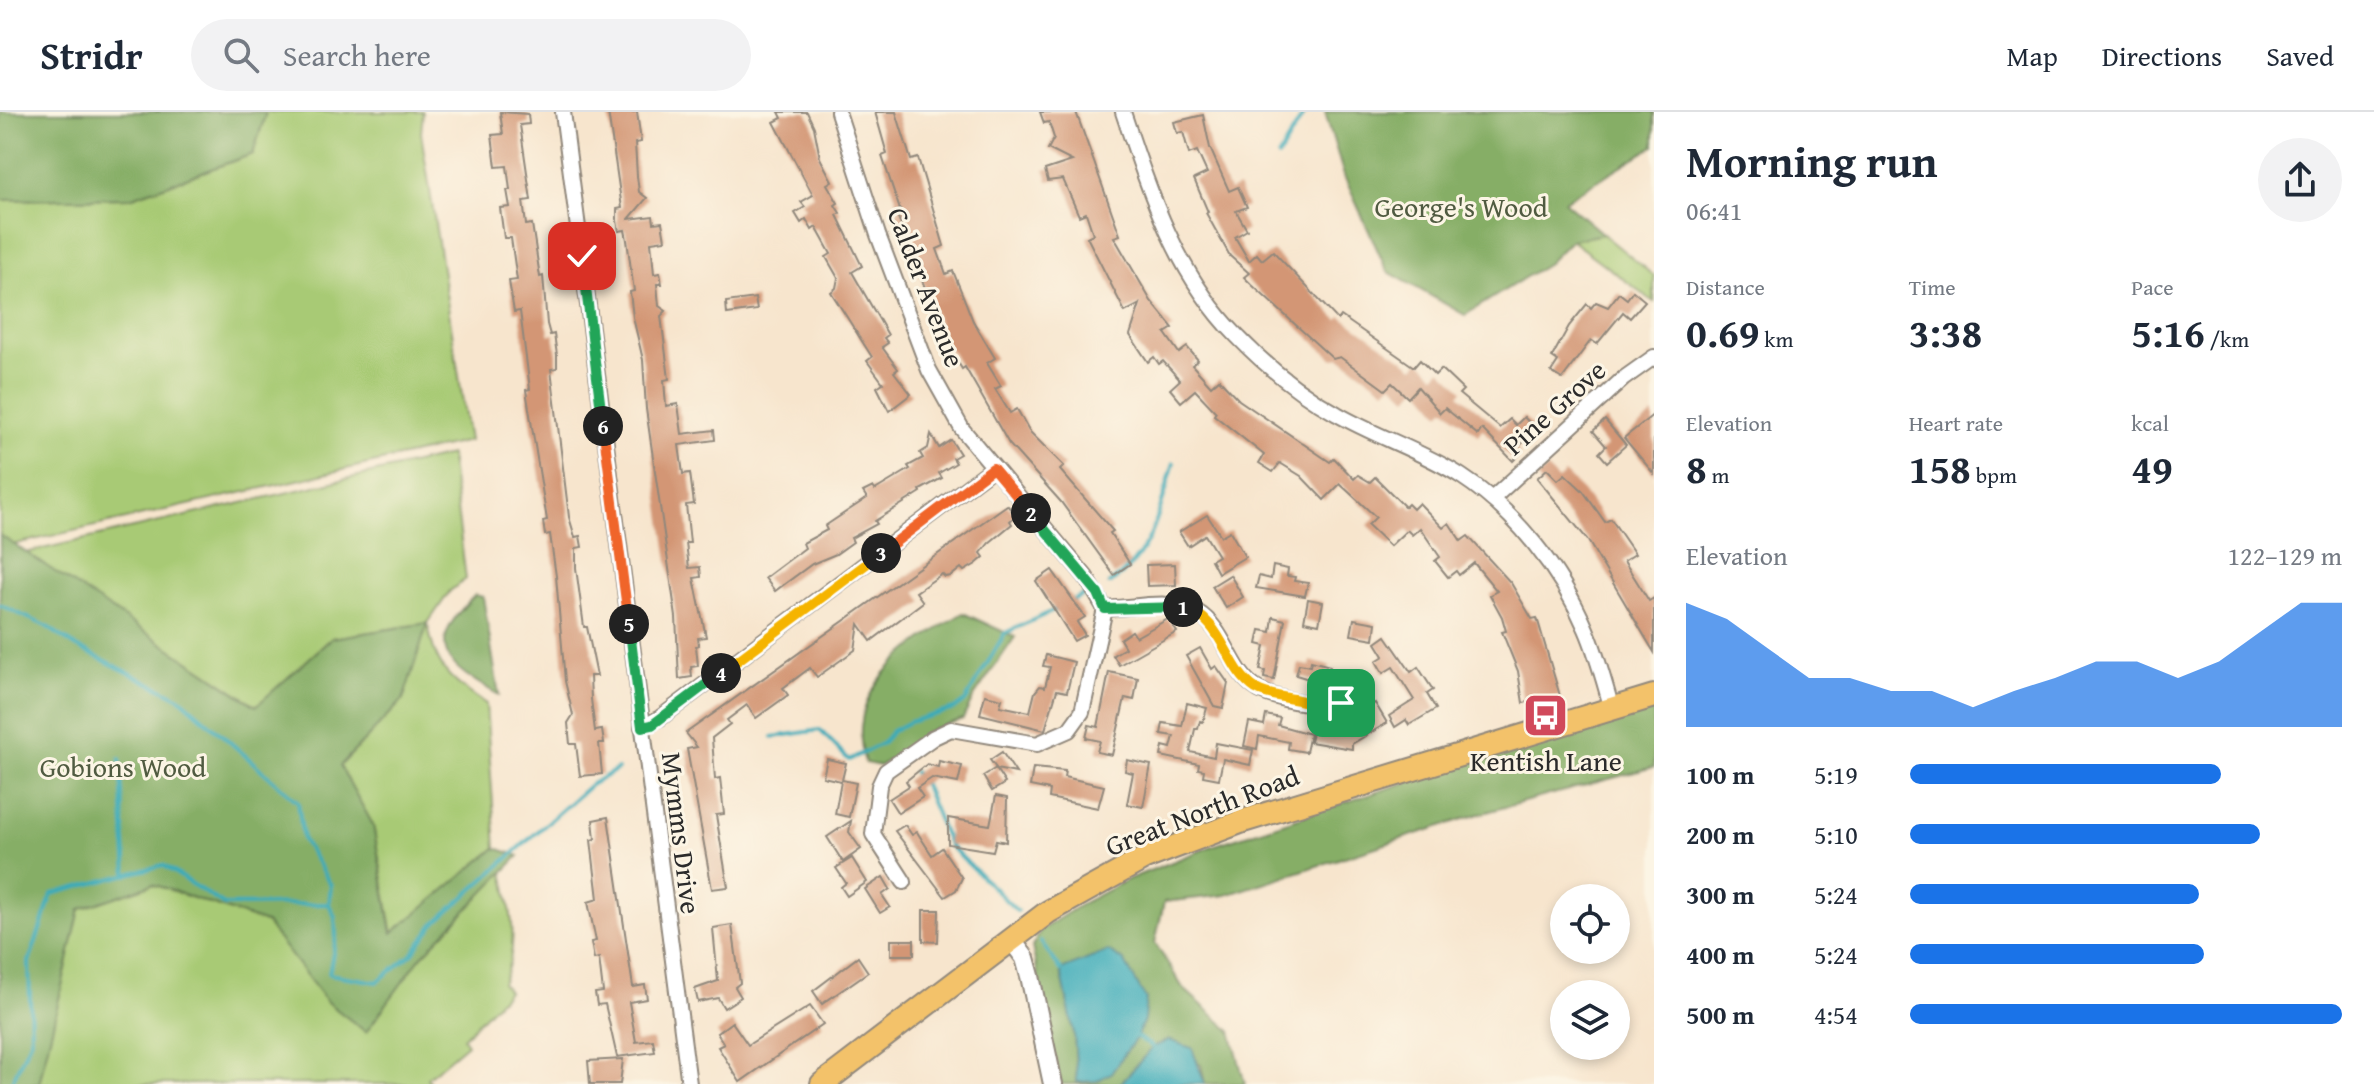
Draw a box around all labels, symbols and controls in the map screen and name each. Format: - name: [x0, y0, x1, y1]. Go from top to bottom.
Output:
- search box: [191, 19, 751, 91]
- text: Stridr: [40, 27, 143, 83]
- icon: search: [219, 33, 263, 77]
- text: Search here: [283, 33, 431, 77]
- text: Map: [2006, 35, 2058, 76]
- text: Directions: [2102, 35, 2222, 76]
- text: Saved: [2266, 35, 2334, 76]
- text: Morning run: [1686, 129, 1937, 193]
- button: share: [2258, 138, 2342, 222]
- park label: George's Wood: [1374, 186, 1548, 227]
- text: 06:41: [1686, 191, 1742, 230]
- street label: Calder Avenue: [878, 201, 976, 373]
- pin: [548, 222, 616, 290]
- icon: check: [560, 234, 604, 278]
- text: Distance: [1686, 271, 1765, 303]
- text: Time: [1909, 271, 1955, 303]
- text: Pace: [2131, 271, 2174, 303]
- text: 0.69: [1686, 303, 1759, 362]
- text: 3:38: [1909, 303, 1982, 362]
- text: 5:16: [2131, 303, 2205, 362]
- text: km: [1759, 323, 1793, 355]
- text: /km: [2205, 323, 2249, 355]
- street label: Pine Grove: [1494, 350, 1614, 464]
- pin: 6: [583, 406, 623, 446]
- text: Elevation: [1686, 407, 1772, 439]
- text: Heart rate: [1909, 407, 2003, 439]
- text: kcal: [2131, 407, 2169, 439]
- text: 6: [597, 410, 609, 442]
- text: 8: [1686, 439, 1707, 498]
- text: 158: [1909, 439, 1971, 498]
- text: 49: [2131, 439, 2173, 498]
- text: m: [1707, 459, 1730, 491]
- text: bpm: [1971, 459, 2017, 491]
- pin: 2: [1011, 493, 1051, 533]
- text: 2: [1025, 497, 1037, 529]
- pin: 3: [861, 533, 901, 573]
- text: Elevation: [1686, 536, 1788, 575]
- text: 122–129 m: [2228, 536, 2342, 575]
- text: 3: [875, 537, 887, 569]
- pin: 1: [1163, 587, 1203, 627]
- text: 1: [1177, 591, 1189, 623]
- pin: 5: [609, 604, 649, 644]
- text: 5: [623, 608, 635, 640]
- pin: 4: [701, 653, 741, 693]
- text: 4: [715, 657, 727, 689]
- pin: [1307, 669, 1375, 737]
- icon: arrive: [1319, 681, 1363, 725]
- bus stop icon: Kentish Lane: [1522, 691, 1570, 739]
- place label: Kentish Lane: [1470, 740, 1622, 781]
- park label: Gobions Wood: [40, 746, 206, 787]
- street label: Mymms Drive: [652, 750, 712, 916]
- street label: Great North Road: [1099, 754, 1305, 866]
- text: 100 m: [1686, 755, 1754, 794]
- text: 5:19: [1814, 755, 1858, 794]
- text: 200 m: [1686, 815, 1754, 854]
- text: 5:10: [1814, 815, 1858, 854]
- text: 300 m: [1686, 875, 1754, 914]
- text: 5:24: [1814, 875, 1858, 914]
- map controls: [1550, 884, 1630, 1060]
- button: locate: [1550, 884, 1630, 964]
- text: 400 m: [1686, 935, 1754, 974]
- text: 5:24: [1814, 935, 1858, 974]
- button: layers: [1550, 980, 1630, 1060]
- text: 500 m: [1686, 995, 1754, 1034]
- text: 4:54: [1814, 995, 1858, 1034]

